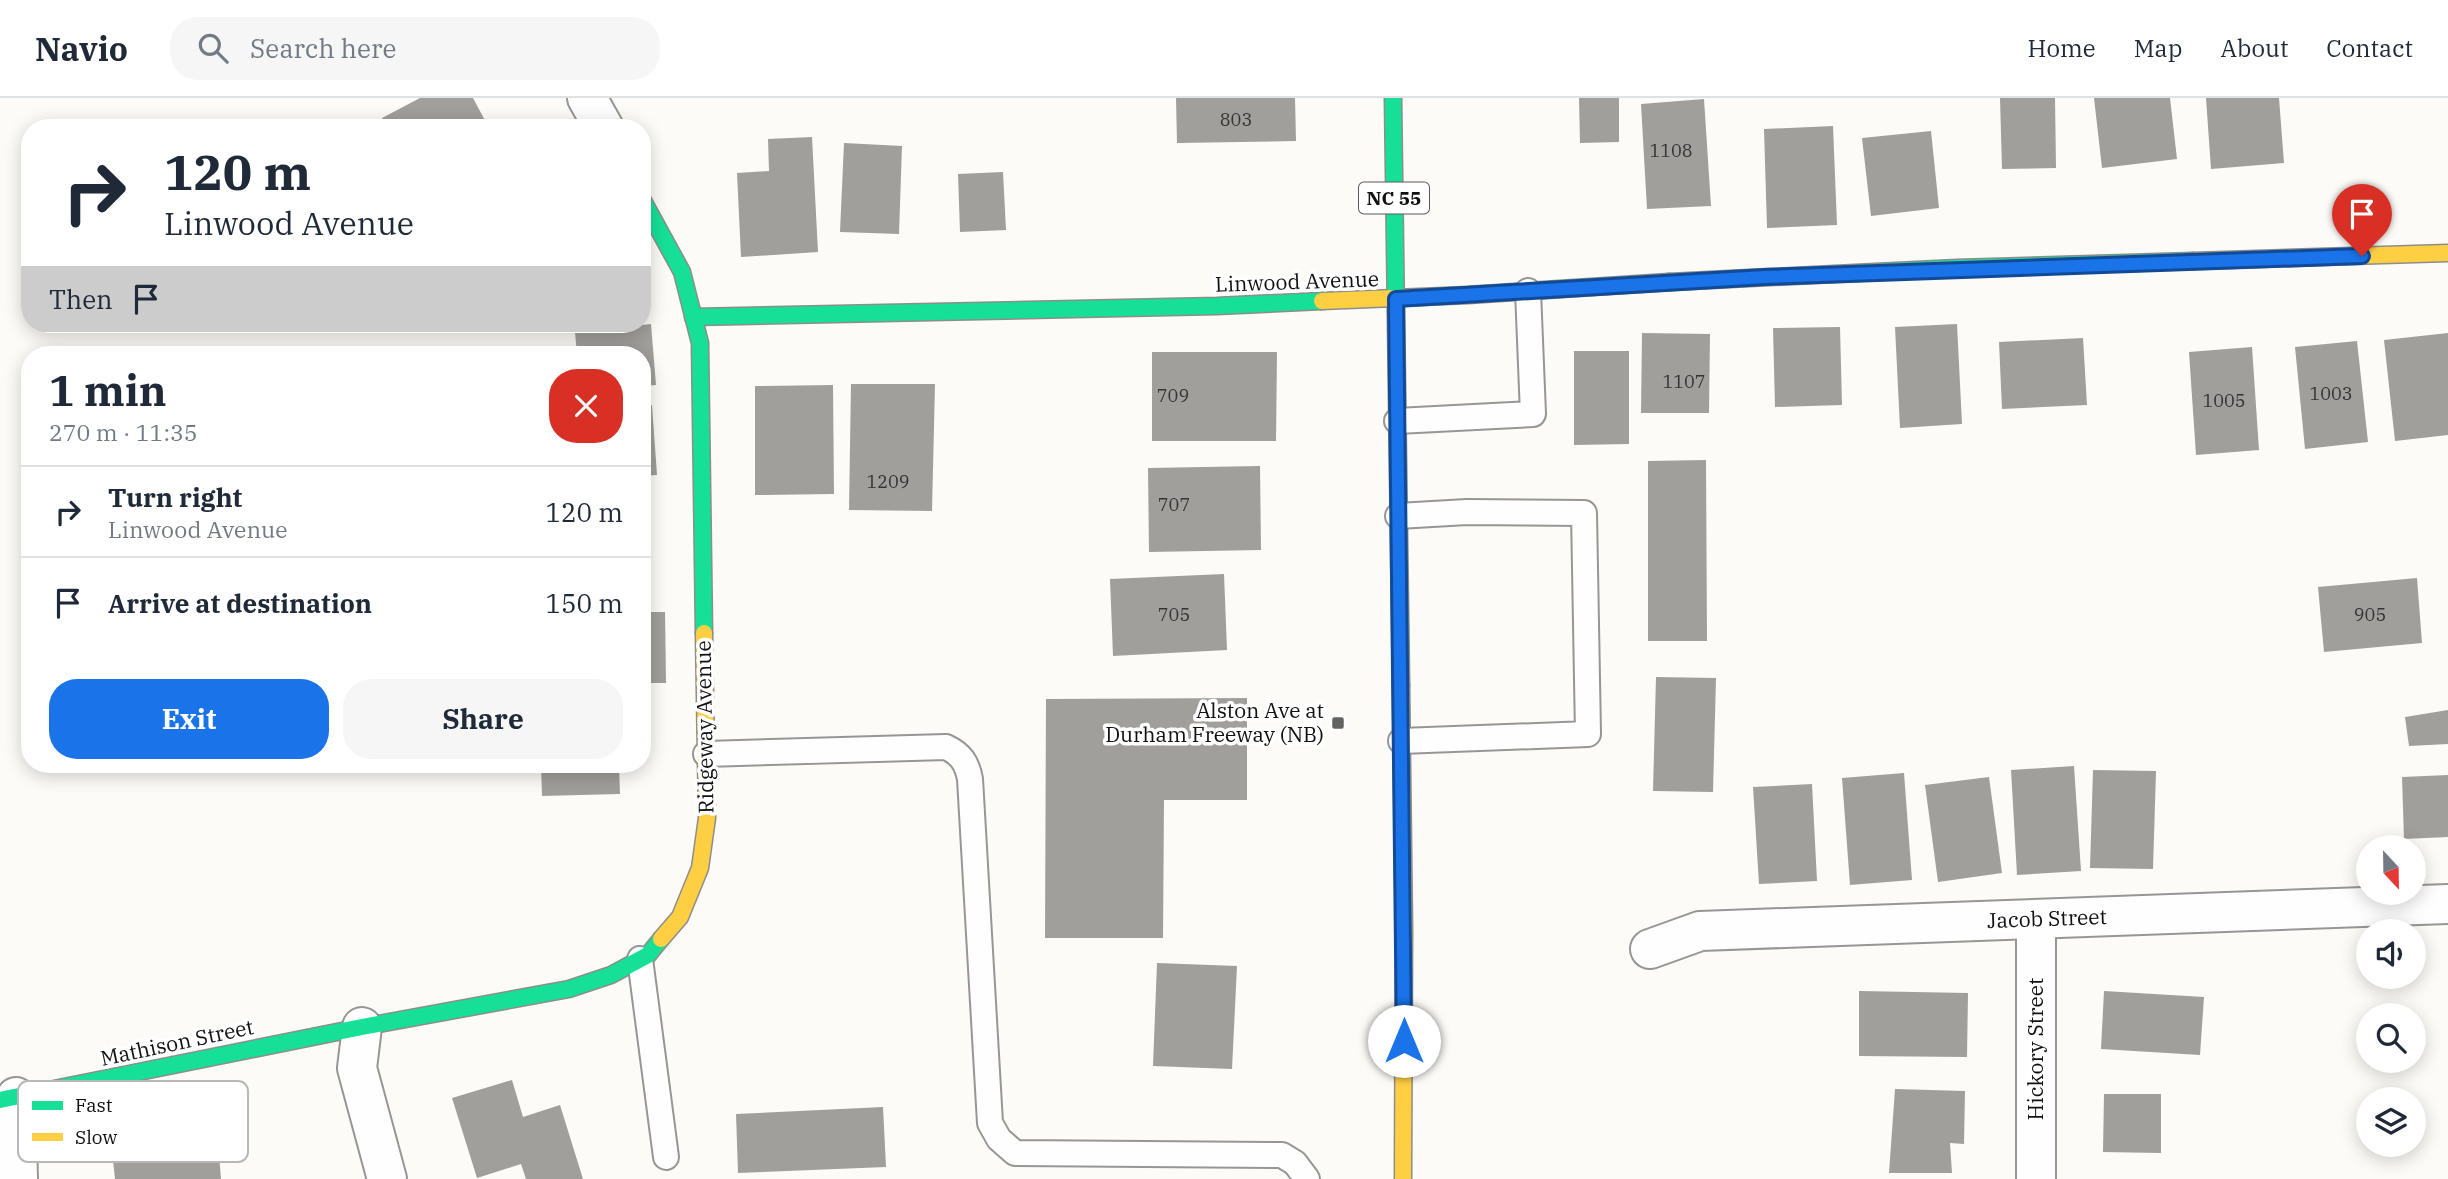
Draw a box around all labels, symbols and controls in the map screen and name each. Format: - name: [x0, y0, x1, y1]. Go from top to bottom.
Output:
- search box: [170, 17, 660, 80]
- text: Navio: [35, 27, 128, 70]
- icon: search: [194, 29, 232, 67]
- text: Search here: [250, 31, 396, 65]
- text: Home: [2028, 32, 2096, 64]
- text: Map: [2134, 32, 2182, 64]
- text: About: [2220, 32, 2288, 64]
- text: Contact: [2326, 32, 2413, 64]
- house number: 803: [1220, 108, 1252, 131]
- house number: 1108: [1649, 139, 1693, 162]
- text: 120 m: [164, 140, 311, 203]
- icon: right: [49, 147, 140, 238]
- road number: NC 55: [1359, 183, 1429, 214]
- pin: [2332, 184, 2392, 256]
- icon: arrive: [2343, 195, 2381, 233]
- text: Linwood Avenue: [164, 202, 414, 244]
- street label: Linwood Avenue: [1215, 264, 1379, 298]
- icon: arrive: [127, 280, 165, 318]
- text: Then: [49, 282, 113, 316]
- text: 1 min: [49, 363, 167, 418]
- button: close: [549, 369, 623, 443]
- house number: 1107: [1662, 370, 1706, 393]
- house number: 1003: [2309, 382, 2353, 405]
- house number: 709: [1157, 384, 1189, 407]
- house number: 1005: [2202, 389, 2246, 412]
- text: 270 m · 11:35: [49, 417, 198, 447]
- house number: 1209: [866, 470, 910, 493]
- text: Turn right: [108, 480, 242, 514]
- icon: right: [49, 493, 87, 531]
- house number: 707: [1158, 493, 1190, 516]
- text: 120 m: [545, 495, 623, 529]
- text: Linwood Avenue: [108, 514, 288, 544]
- icon: arrive: [49, 584, 87, 622]
- text: Arrive at destination: [108, 586, 372, 620]
- text: 150 m: [545, 586, 623, 620]
- house number: 705: [1158, 603, 1190, 626]
- house number: 905: [2354, 603, 2386, 626]
- street label: Ridgeway Avenue: [688, 640, 720, 814]
- button: Exit: [49, 679, 329, 759]
- button: Share: [343, 679, 623, 759]
- place label: Alston Ave at Durham Freeway (NB): [1105, 696, 1324, 748]
- marker: Alston Ave at Durham Freeway (NB): [1330, 715, 1346, 731]
- north arrow: [2356, 835, 2426, 905]
- map controls: [2356, 835, 2426, 1157]
- street label: Jacob Street: [1987, 902, 2107, 934]
- button: sound: [2356, 919, 2426, 989]
- street label: Hickory Street: [2021, 978, 2049, 1120]
- button: search: [2356, 1003, 2426, 1073]
- position arrow: [1367, 1004, 1441, 1078]
- street label: Mathison Street: [98, 1012, 256, 1072]
- legend: [18, 1081, 248, 1162]
- button: layers: [2356, 1087, 2426, 1157]
- text: Fast: [75, 1093, 113, 1117]
- text: Slow: [75, 1125, 117, 1149]

